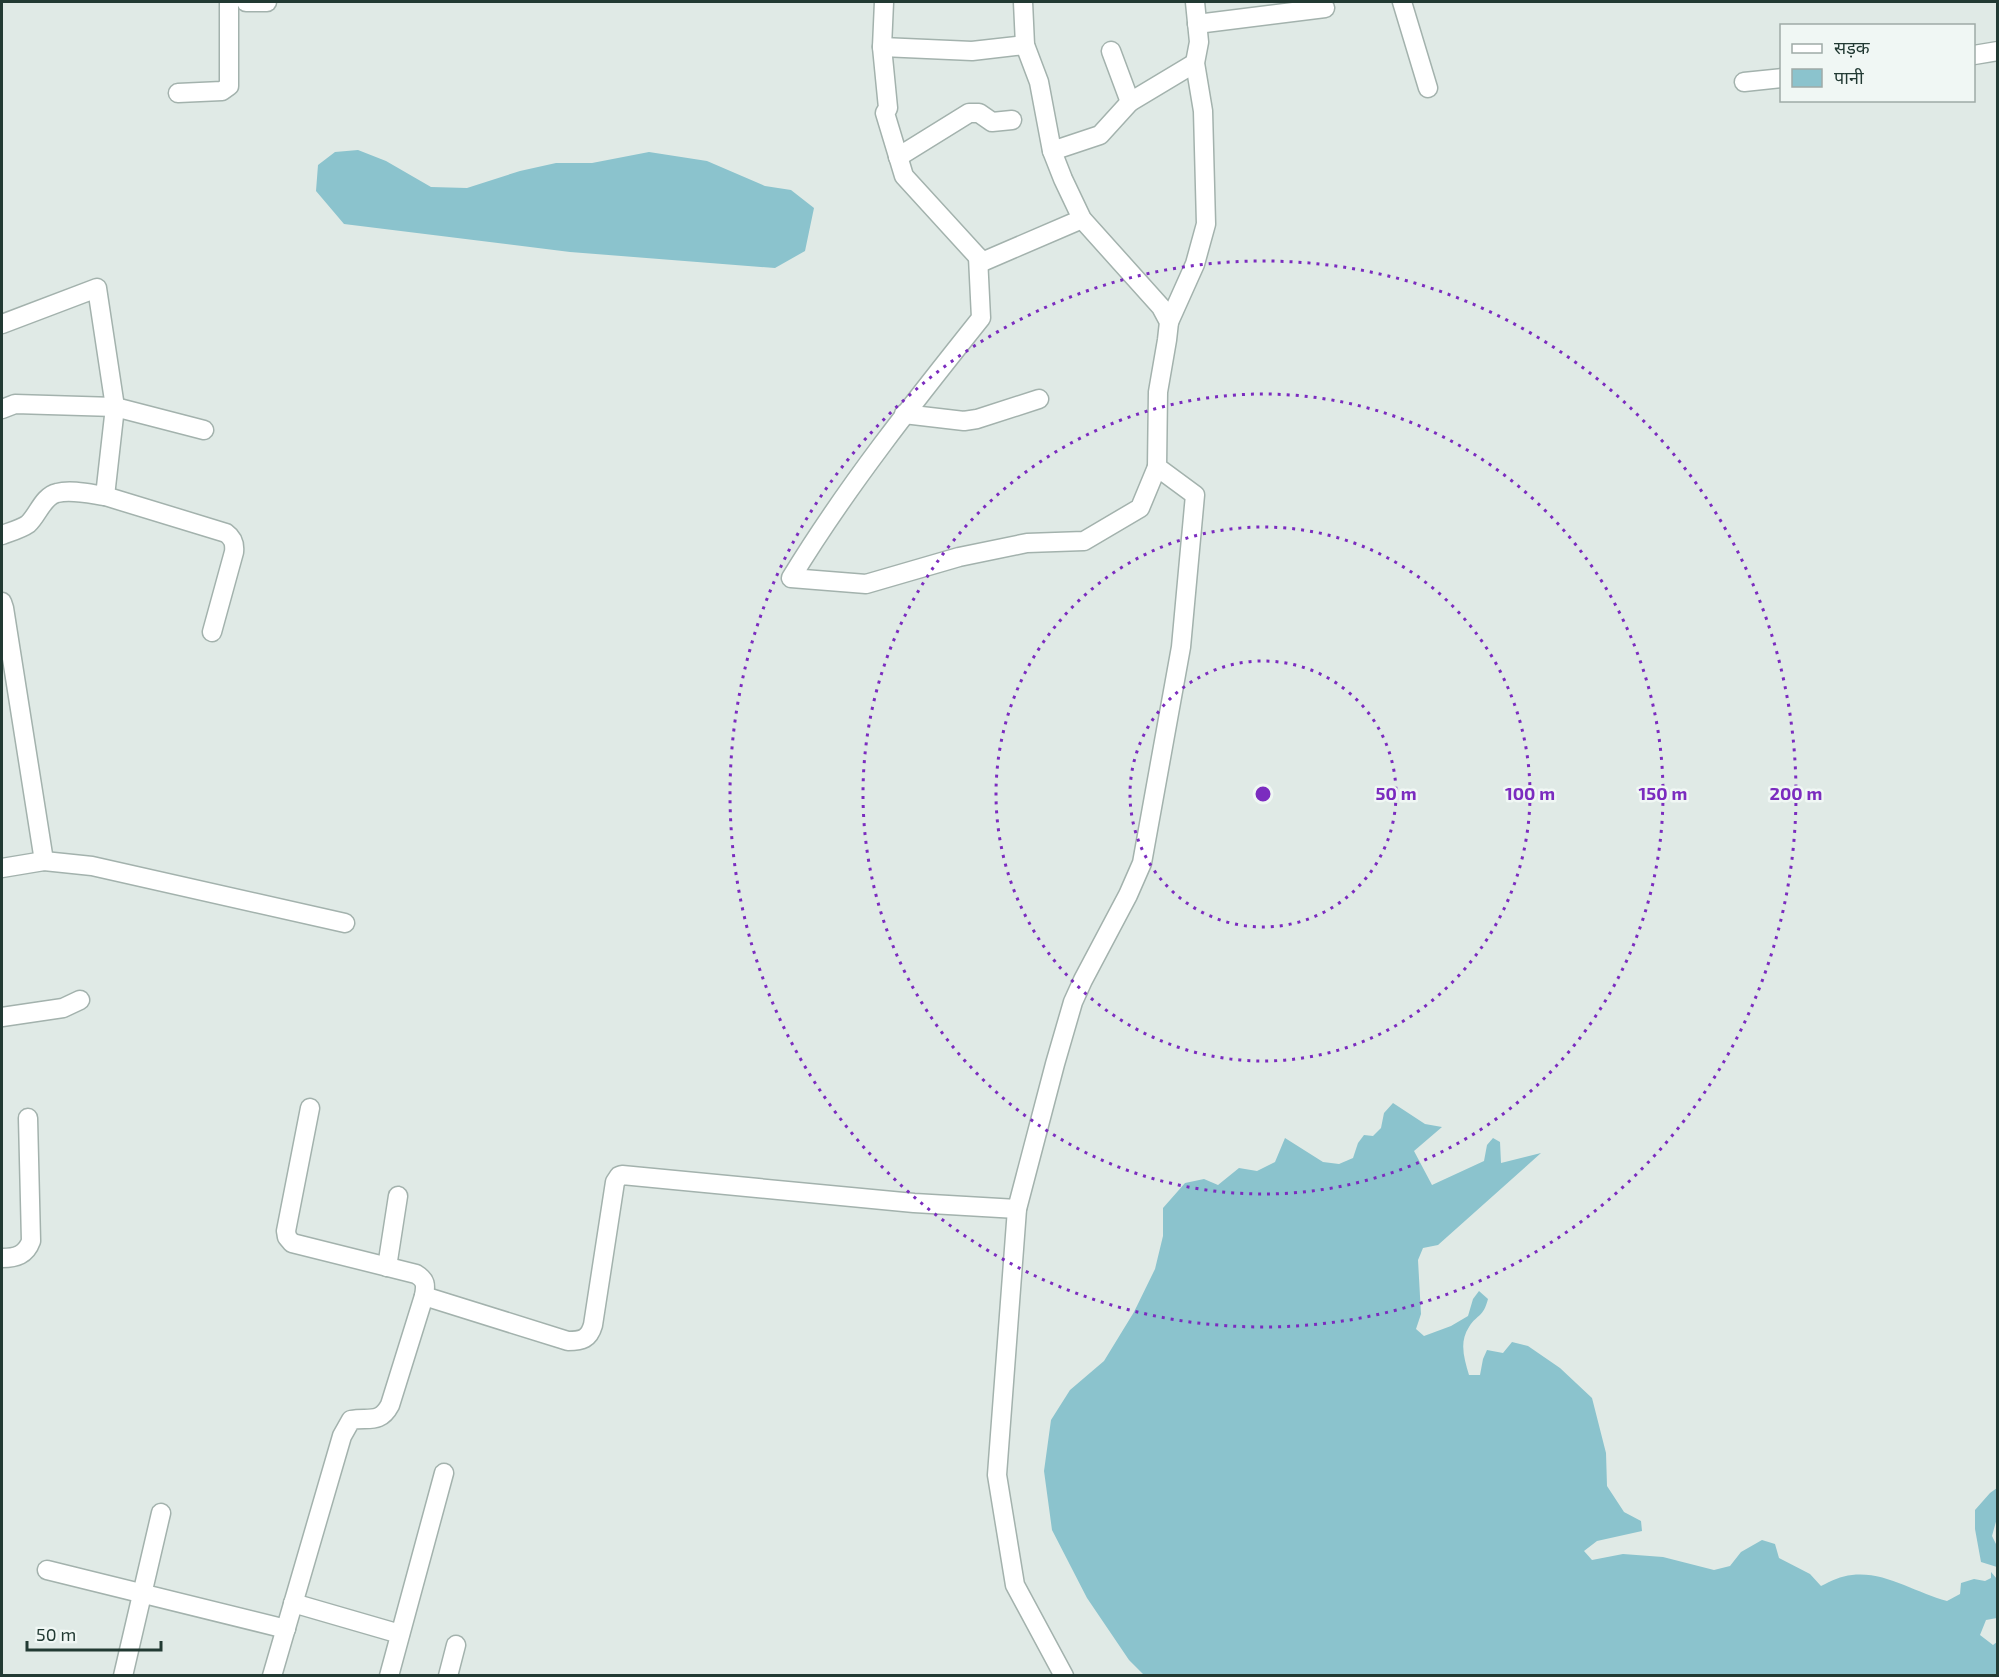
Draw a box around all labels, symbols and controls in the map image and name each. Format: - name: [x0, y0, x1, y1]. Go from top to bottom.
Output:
- legend: [1780, 24, 1975, 102]
- text: सड़क: [1834, 36, 1871, 58]
- text: पानी: [1834, 66, 1864, 88]
- text: 50 m: [1375, 782, 1417, 804]
- text: 100 m: [1505, 782, 1555, 804]
- text: 150 m: [1639, 782, 1687, 804]
- text: 200 m: [1770, 782, 1822, 804]
- centre of rings: [1253, 784, 1273, 804]
- scale bar: [27, 1614, 160, 1652]
- text: 50 m: [36, 1623, 76, 1645]

